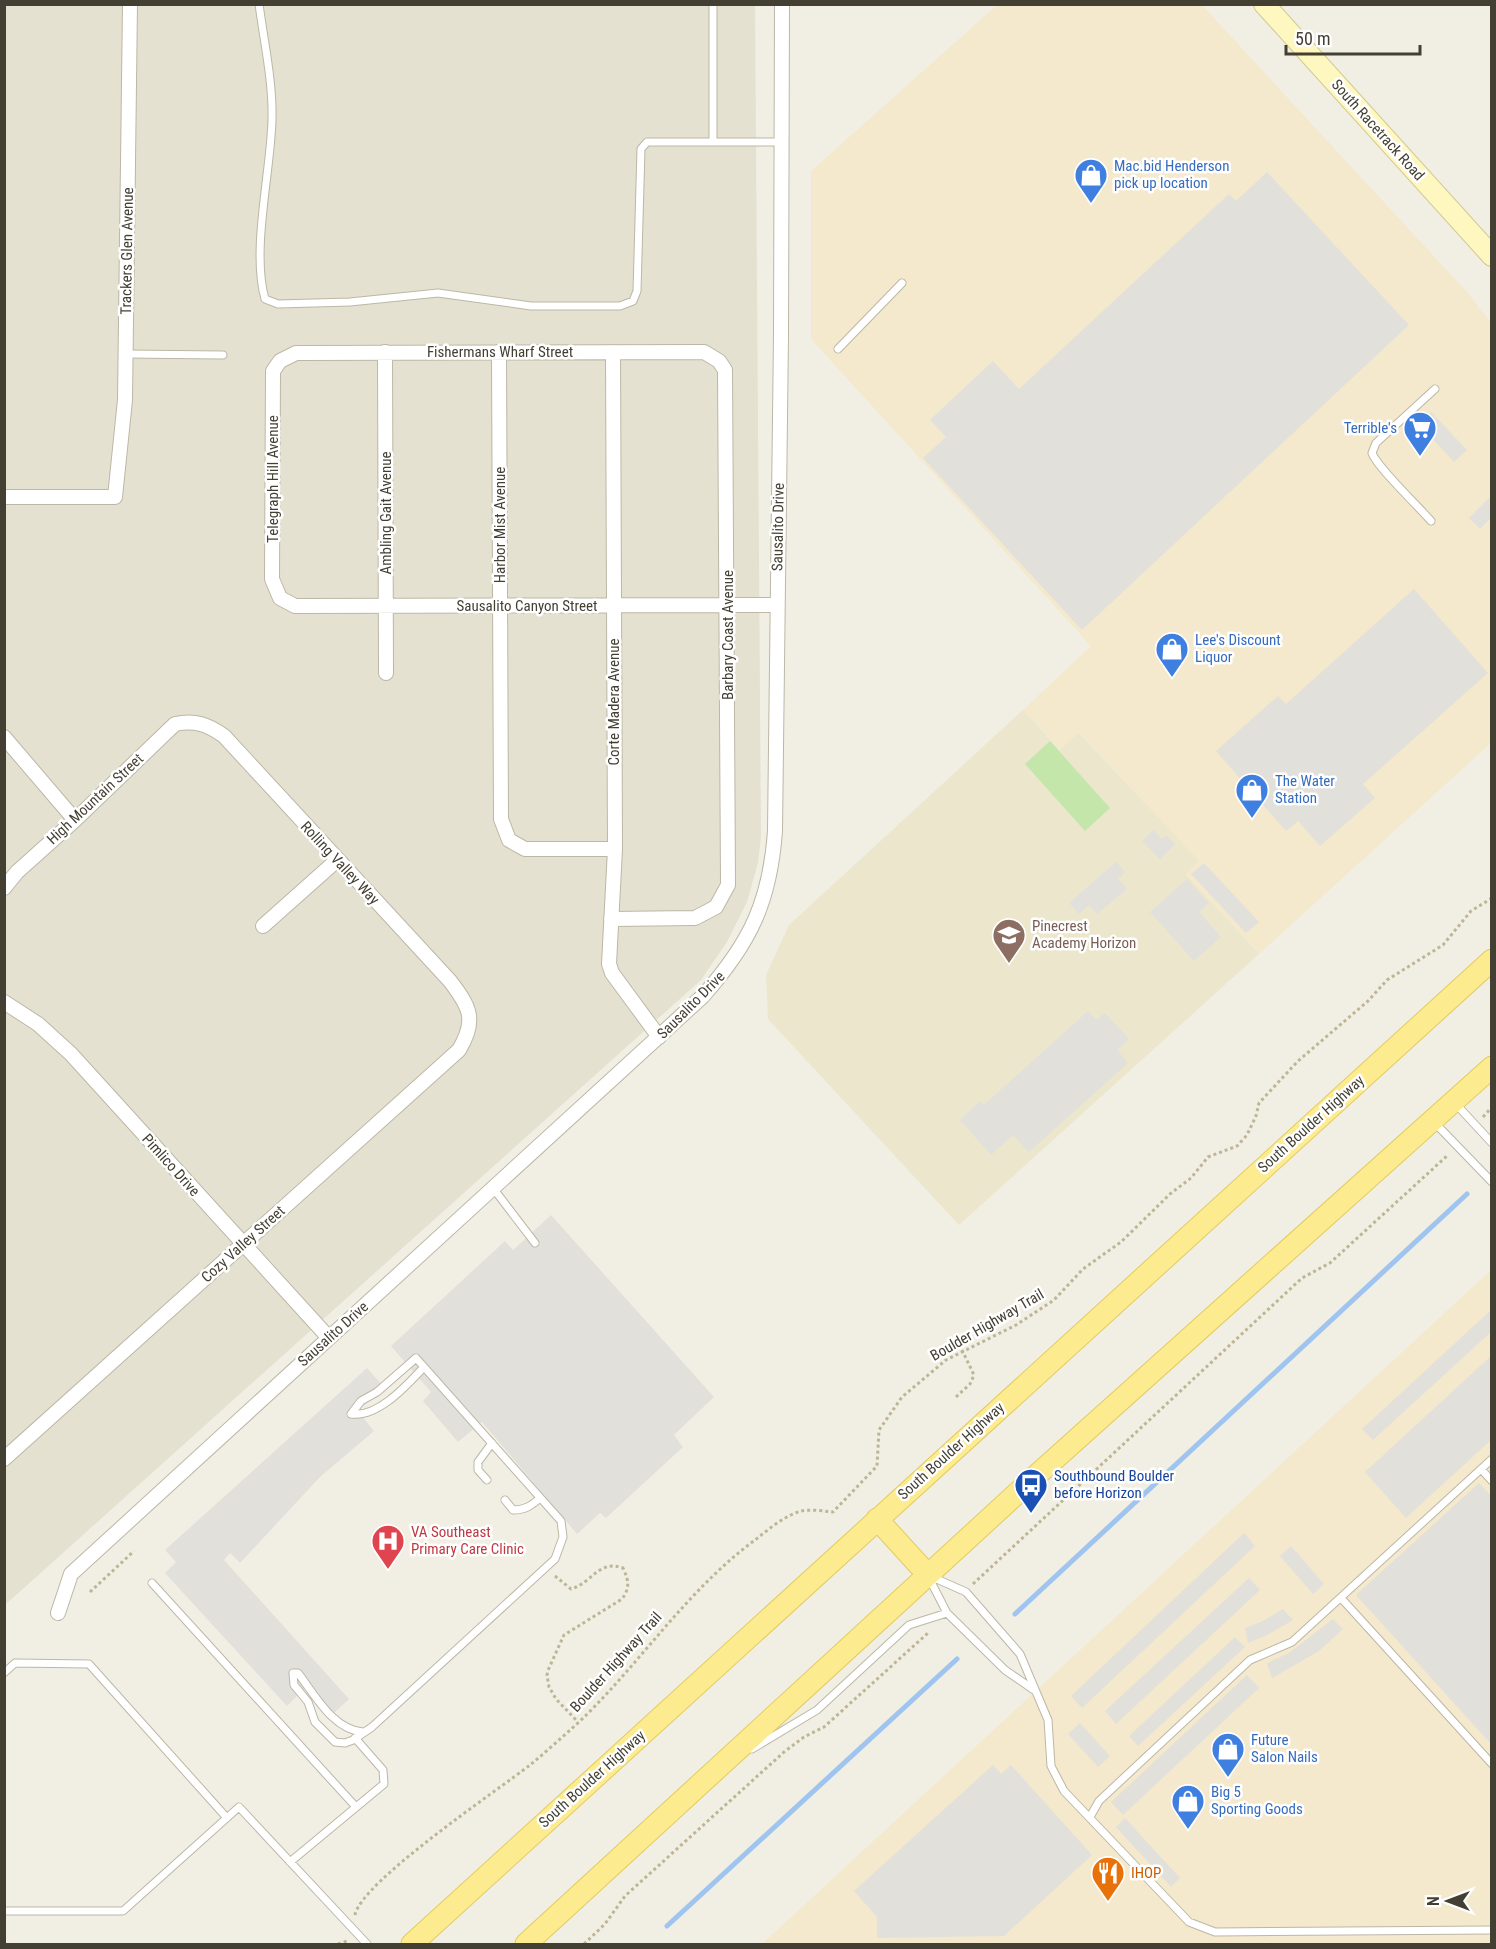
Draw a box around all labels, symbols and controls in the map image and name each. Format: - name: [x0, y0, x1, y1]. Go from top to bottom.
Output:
- scale bar: [1286, 18, 1420, 56]
- text: 50 m: [1295, 28, 1330, 49]
- street label: South Racetrack Road: [1328, 76, 1428, 184]
- shop icon: Mac.bid Henderson pick up location: [1073, 157, 1109, 204]
- place label: Mac.bid Henderson pick up location: [1114, 157, 1229, 192]
- street label: Trackers Glen Avenue: [117, 187, 137, 315]
- street label: Fishermans Wharf Street: [427, 343, 573, 361]
- supermarket icon: Terrible's: [1402, 410, 1438, 457]
- street label: Telegraph Hill Avenue: [264, 415, 282, 543]
- place label: Terrible's: [1344, 419, 1397, 437]
- street label: Ambling Gait Avenue: [377, 452, 395, 574]
- street label: Harbor Mist Avenue: [491, 467, 509, 583]
- street label: Sausalito Drive: [768, 483, 788, 571]
- street label: Barbary Coast Avenue: [719, 570, 737, 700]
- street label: Sausalito Canyon Street: [457, 597, 597, 615]
- shop icon: Lee's Discount Liquor: [1154, 631, 1190, 678]
- place label: Lee's Discount Liquor: [1195, 631, 1281, 666]
- street label: Corte Madera Avenue: [605, 639, 623, 765]
- street label: High Mountain Street: [43, 750, 147, 848]
- shop icon: The Water Station: [1234, 772, 1270, 819]
- place label: The Water Station: [1275, 772, 1335, 807]
- street label: Rolling Valley Way: [297, 818, 383, 908]
- school or university icon: Pinecrest Academy Horizon: [991, 917, 1027, 964]
- place label: Pinecrest Academy Horizon: [1032, 917, 1136, 952]
- street label: Sausalito Drive: [653, 967, 729, 1043]
- street label: South Boulder Highway: [1254, 1071, 1368, 1177]
- street label: Pimlico Drive: [138, 1130, 204, 1200]
- street label: Cozy Valley Street: [198, 1202, 288, 1286]
- street label: Boulder Highway Trail: [927, 1285, 1047, 1365]
- street label: Sausalito Drive: [294, 1298, 372, 1370]
- street label: South Boulder Highway: [894, 1398, 1008, 1504]
- bus stop icon: Southbound Boulder before Horizon: [1013, 1467, 1049, 1514]
- place label: Southbound Boulder before Horizon: [1054, 1467, 1174, 1502]
- hospital icon: VA Southeast Primary Care Clinic: [370, 1523, 406, 1570]
- place label: VA Southeast Primary Care Clinic: [411, 1523, 524, 1558]
- street label: Boulder Highway Trail: [566, 1608, 666, 1716]
- street label: South Boulder Highway: [535, 1726, 649, 1832]
- shop icon: Future Salon Nails: [1210, 1731, 1246, 1778]
- place label: Future Salon Nails: [1251, 1731, 1318, 1766]
- shop icon: Big 5 Sporting Goods: [1170, 1783, 1206, 1830]
- place label: Big 5 Sporting Goods: [1211, 1783, 1303, 1818]
- restaurant icon: IHOP: [1090, 1855, 1126, 1902]
- place label: IHOP: [1131, 1864, 1161, 1882]
- north arrow: [1418, 1871, 1478, 1931]
- text: N: [1424, 1896, 1443, 1906]

